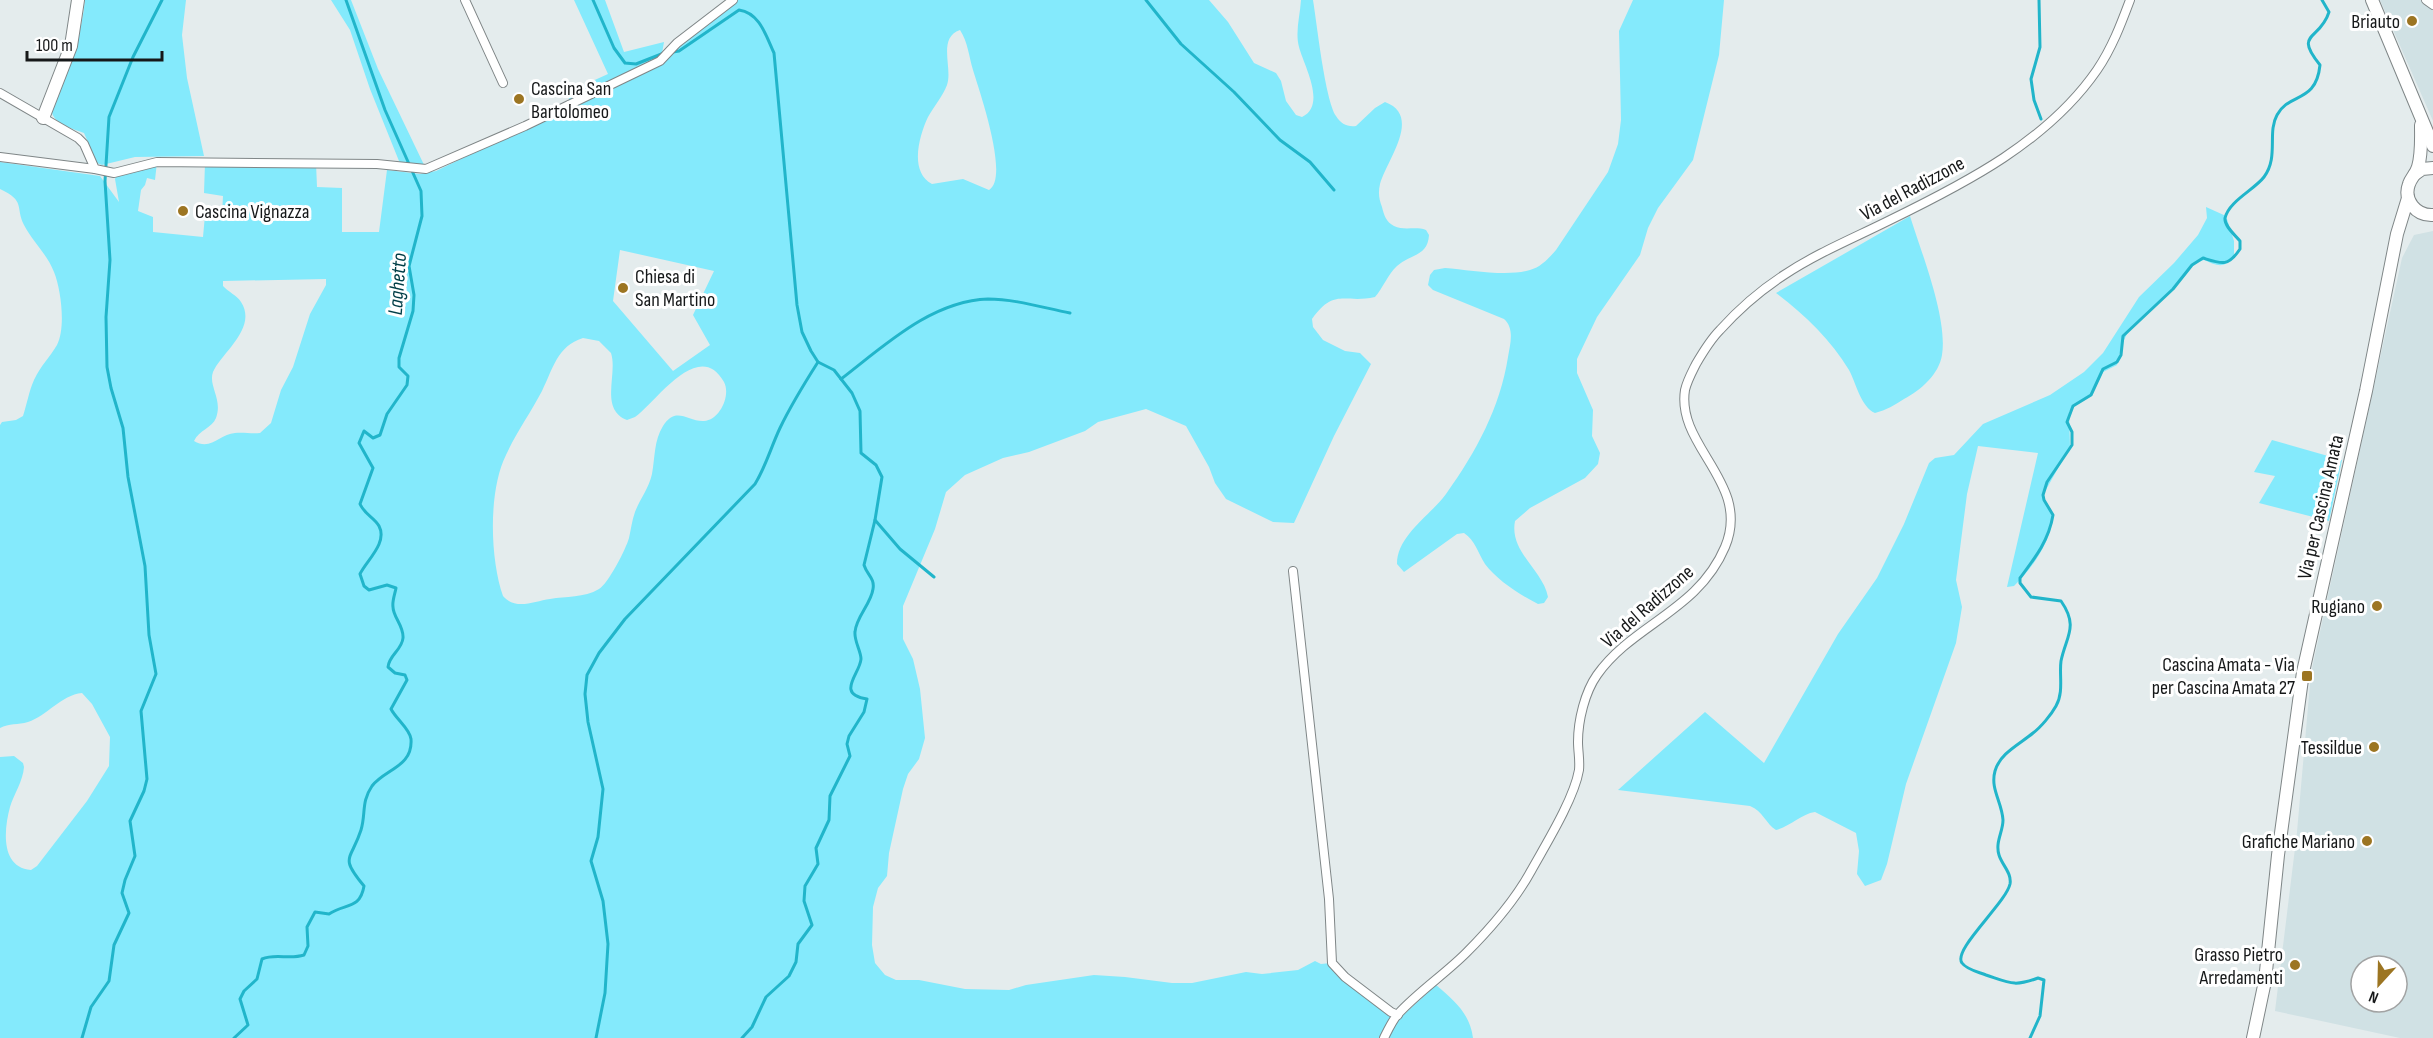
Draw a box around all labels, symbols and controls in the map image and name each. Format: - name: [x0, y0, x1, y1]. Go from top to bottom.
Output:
- place label: Briauto: [2351, 10, 2400, 34]
- marker: Briauto: [2405, 14, 2419, 28]
- scale bar: [27, 24, 162, 62]
- text: 100 m: [36, 35, 73, 56]
- place label: Cascina San Bartolomeo: [531, 77, 611, 124]
- marker: Cascina San Bartolomeo: [512, 92, 526, 106]
- street label: Via del Radizzone: [1856, 151, 1969, 226]
- place label: Cascina Vignazza: [195, 200, 309, 224]
- marker: Cascina Vignazza: [176, 204, 190, 218]
- water label: Laghetto: [383, 252, 412, 316]
- place label: Chiesa di San Martino: [635, 265, 715, 312]
- marker: Chiesa di San Martino: [616, 281, 630, 295]
- street label: Via per Cascina Amata: [2293, 433, 2349, 582]
- street label: Via del Radizzone: [1597, 560, 1699, 653]
- place label: Rugiano: [2311, 595, 2365, 619]
- marker: Rugiano: [2370, 599, 2384, 613]
- place label: Cascina Amata - Via per Cascina Amata 27: [2152, 653, 2295, 700]
- marker: Cascina Amata - Via per Cascina Amata 27: [2300, 669, 2314, 683]
- place label: Tessildue: [2301, 736, 2362, 760]
- marker: Tessildue: [2367, 740, 2381, 754]
- place label: Grafiche Mariano: [2242, 830, 2355, 854]
- marker: Grafiche Mariano: [2360, 834, 2374, 848]
- place label: Grasso Pietro Arredamenti: [2194, 943, 2283, 990]
- north arrow: [2349, 954, 2409, 1014]
- marker: Grasso Pietro Arredamenti: [2288, 958, 2302, 972]
- text: N: [2366, 986, 2381, 1007]

